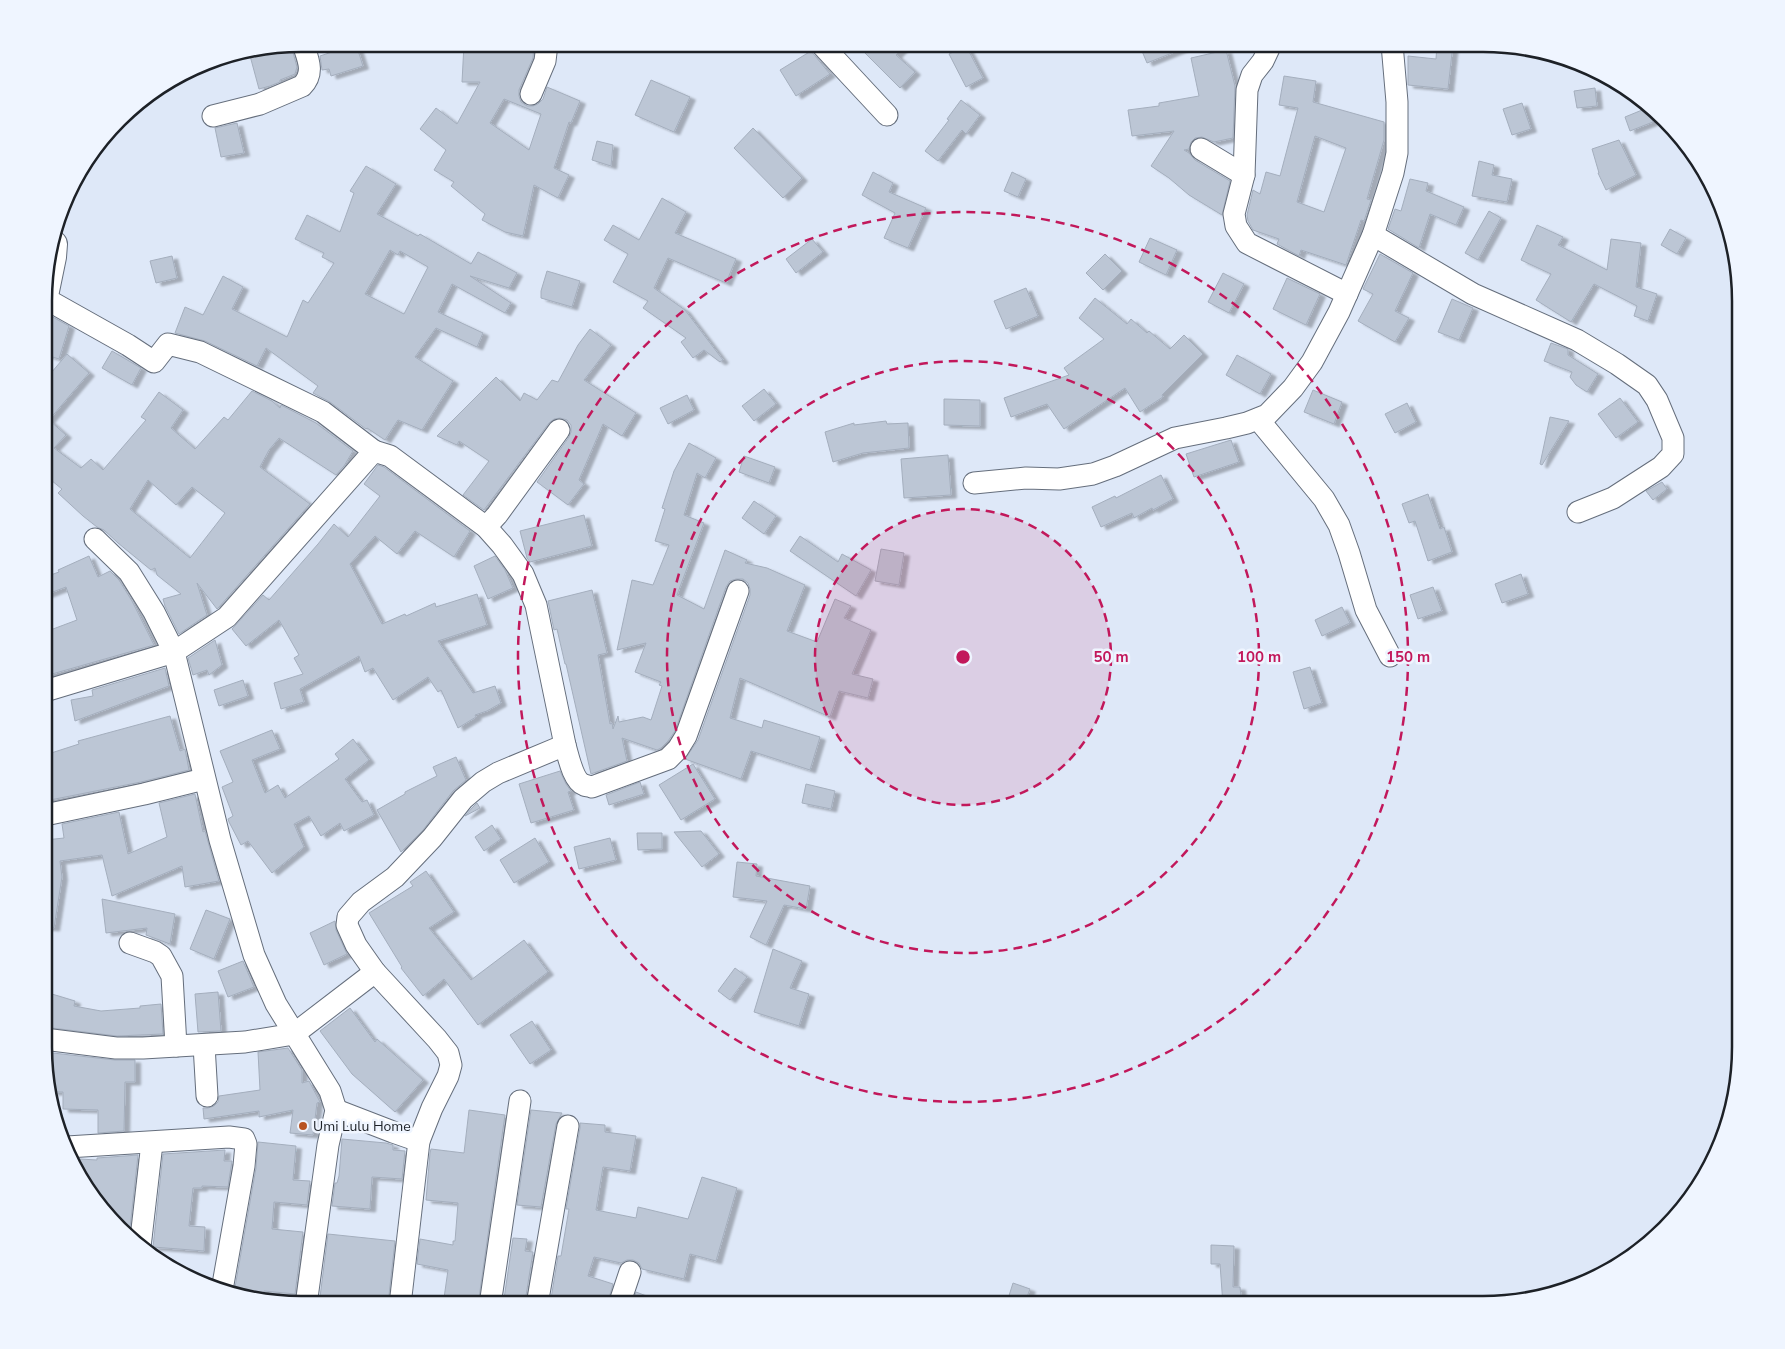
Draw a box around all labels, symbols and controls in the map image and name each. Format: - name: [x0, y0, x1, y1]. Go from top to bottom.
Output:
- text: 50 m: [1093, 647, 1129, 667]
- text: 100 m: [1237, 647, 1281, 667]
- text: 150 m: [1386, 647, 1430, 667]
- centre of rings: [954, 648, 972, 666]
- place label: Umi Lulu Home: [313, 1117, 411, 1136]
- marker: Umi Lulu Home: [297, 1120, 309, 1132]

